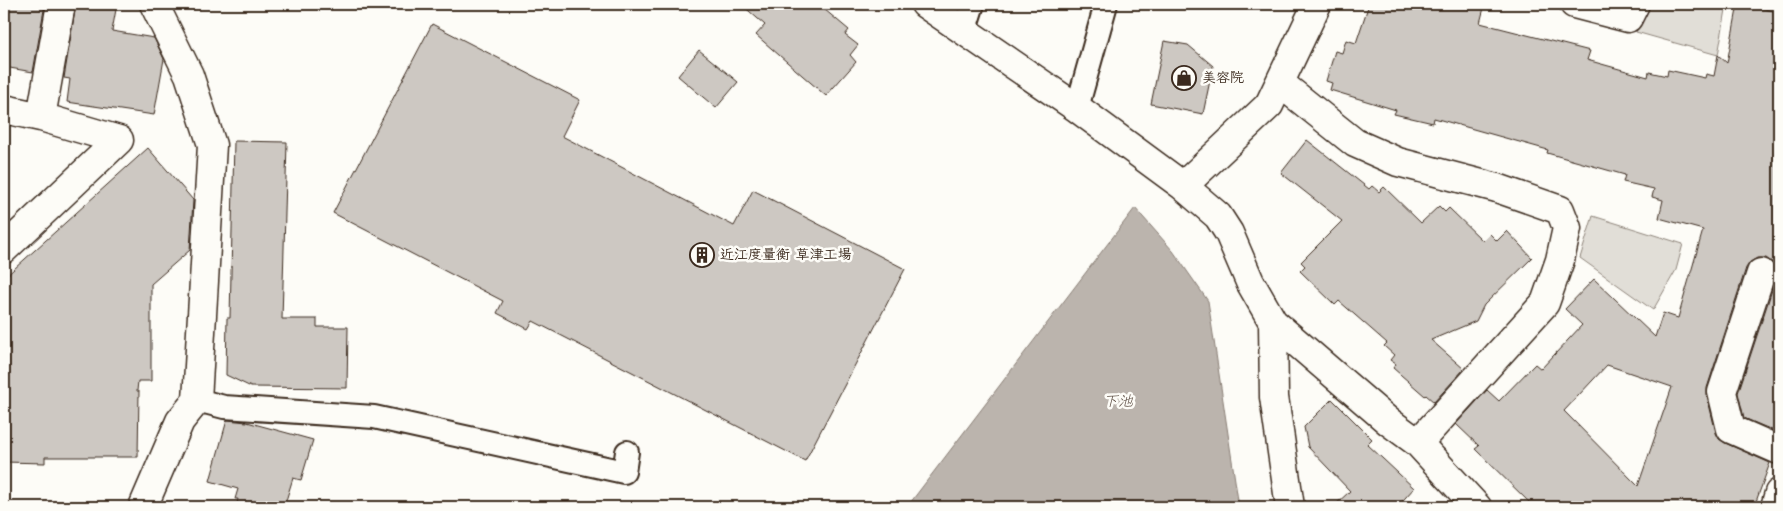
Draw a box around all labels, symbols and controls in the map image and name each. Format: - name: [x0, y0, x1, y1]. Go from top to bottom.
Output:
- shop icon: 美容院: [1171, 65, 1197, 91]
- place label: 美容院: [1202, 67, 1244, 89]
- building icon: 近江度量衡 草津工場: [689, 242, 715, 268]
- place label: 近江度量衡 草津工場: [720, 244, 851, 266]
- water label: 下池: [1103, 390, 1134, 414]

